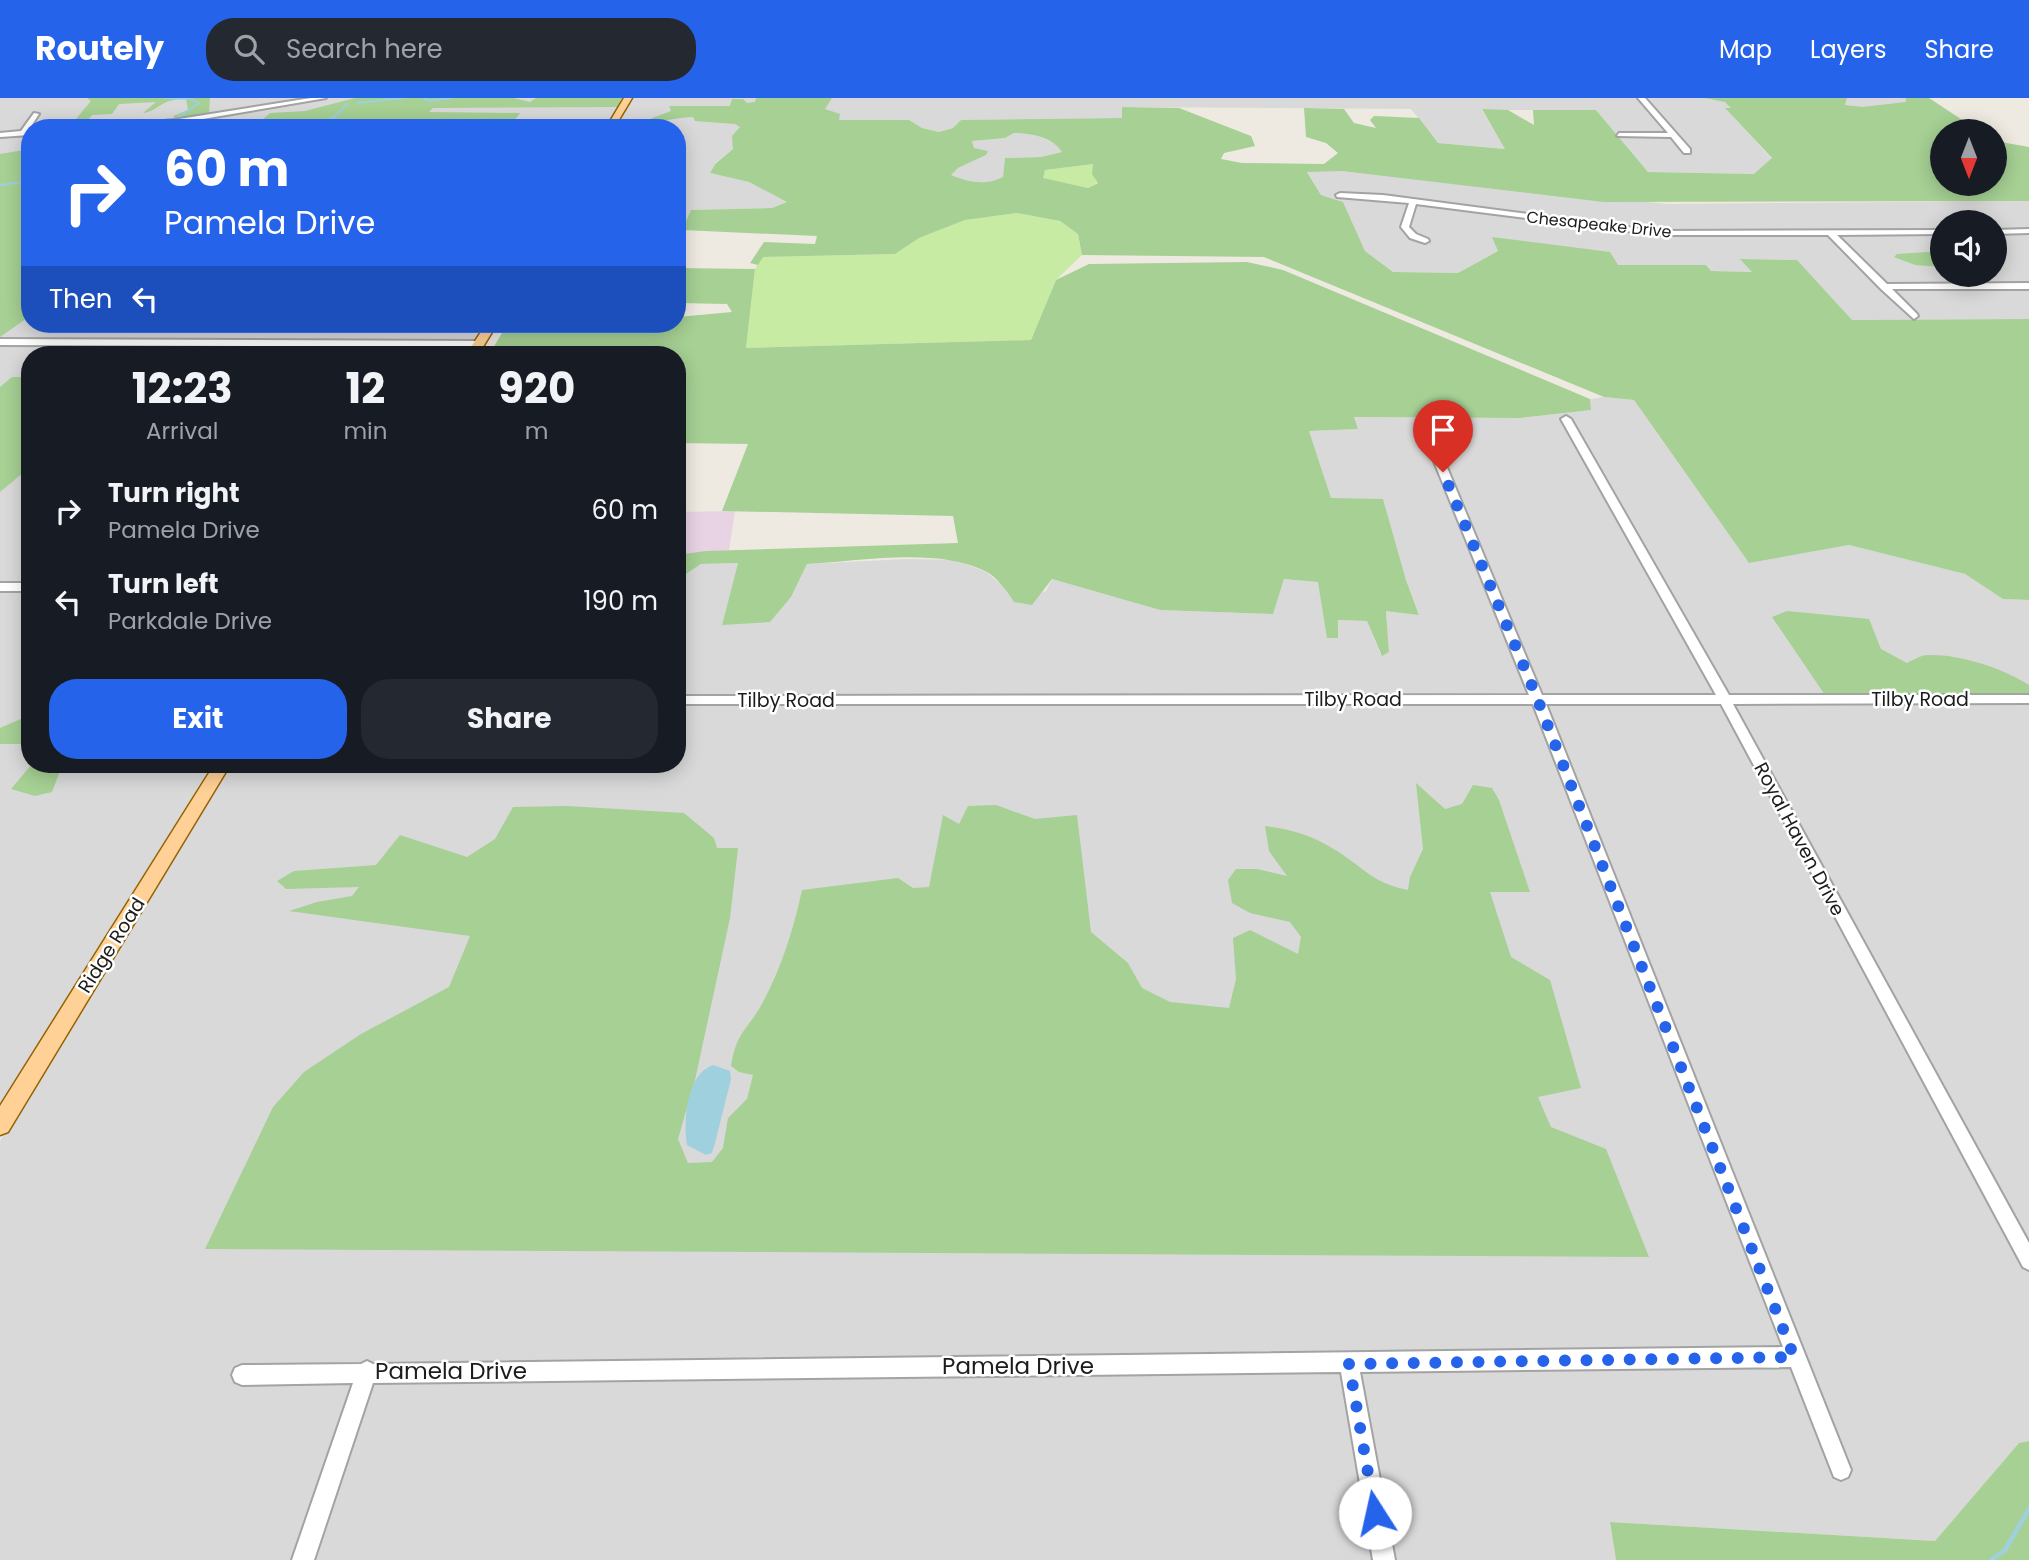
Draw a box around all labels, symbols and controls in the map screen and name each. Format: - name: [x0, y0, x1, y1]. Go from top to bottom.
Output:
- search box: [206, 18, 696, 81]
- text: Routely: [35, 25, 164, 72]
- icon: search: [230, 30, 268, 68]
- text: Search here: [286, 31, 443, 67]
- text: Map: [1719, 33, 1772, 66]
- text: Layers: [1810, 33, 1886, 66]
- text: Share: [1924, 33, 1994, 66]
- north arrow: [1930, 119, 2007, 196]
- map controls: [1930, 119, 2007, 287]
- text: 60 m: [164, 135, 289, 203]
- icon: right: [49, 147, 140, 238]
- text: Pamela Drive: [164, 200, 375, 245]
- street label: Chesapeake Drive: [1525, 205, 1673, 244]
- button: sound: [1930, 210, 2007, 287]
- icon: left: [126, 280, 164, 318]
- text: Then: [49, 281, 112, 317]
- text: 12:23: [132, 359, 233, 418]
- text: 12: [346, 359, 385, 418]
- text: 920: [498, 359, 575, 418]
- pin: [1413, 400, 1473, 472]
- icon: arrive: [1424, 411, 1462, 449]
- text: Arrival: [146, 415, 218, 447]
- text: min: [343, 415, 387, 447]
- text: m: [525, 415, 549, 447]
- text: Turn right: [108, 475, 240, 511]
- icon: right: [49, 492, 87, 530]
- text: 60 m: [591, 492, 658, 528]
- text: Pamela Drive: [108, 514, 260, 546]
- text: Turn left: [108, 566, 219, 602]
- icon: left: [49, 583, 87, 621]
- text: 190 m: [583, 583, 658, 619]
- text: Parkdale Drive: [108, 605, 272, 637]
- button: Exit: [49, 679, 347, 759]
- button: Share: [361, 679, 658, 759]
- street label: Tilby Road: [1304, 686, 1402, 713]
- street label: Tilby Road: [1871, 686, 1969, 713]
- street label: Tilby Road: [737, 687, 835, 714]
- street label: Royal Haven Drive: [1748, 758, 1851, 921]
- street label: Ridge Road: [71, 892, 152, 998]
- street label: Pamela Drive: [942, 1350, 1094, 1382]
- street label: Pamela Drive: [375, 1355, 527, 1387]
- position arrow: [1338, 1476, 1412, 1550]

